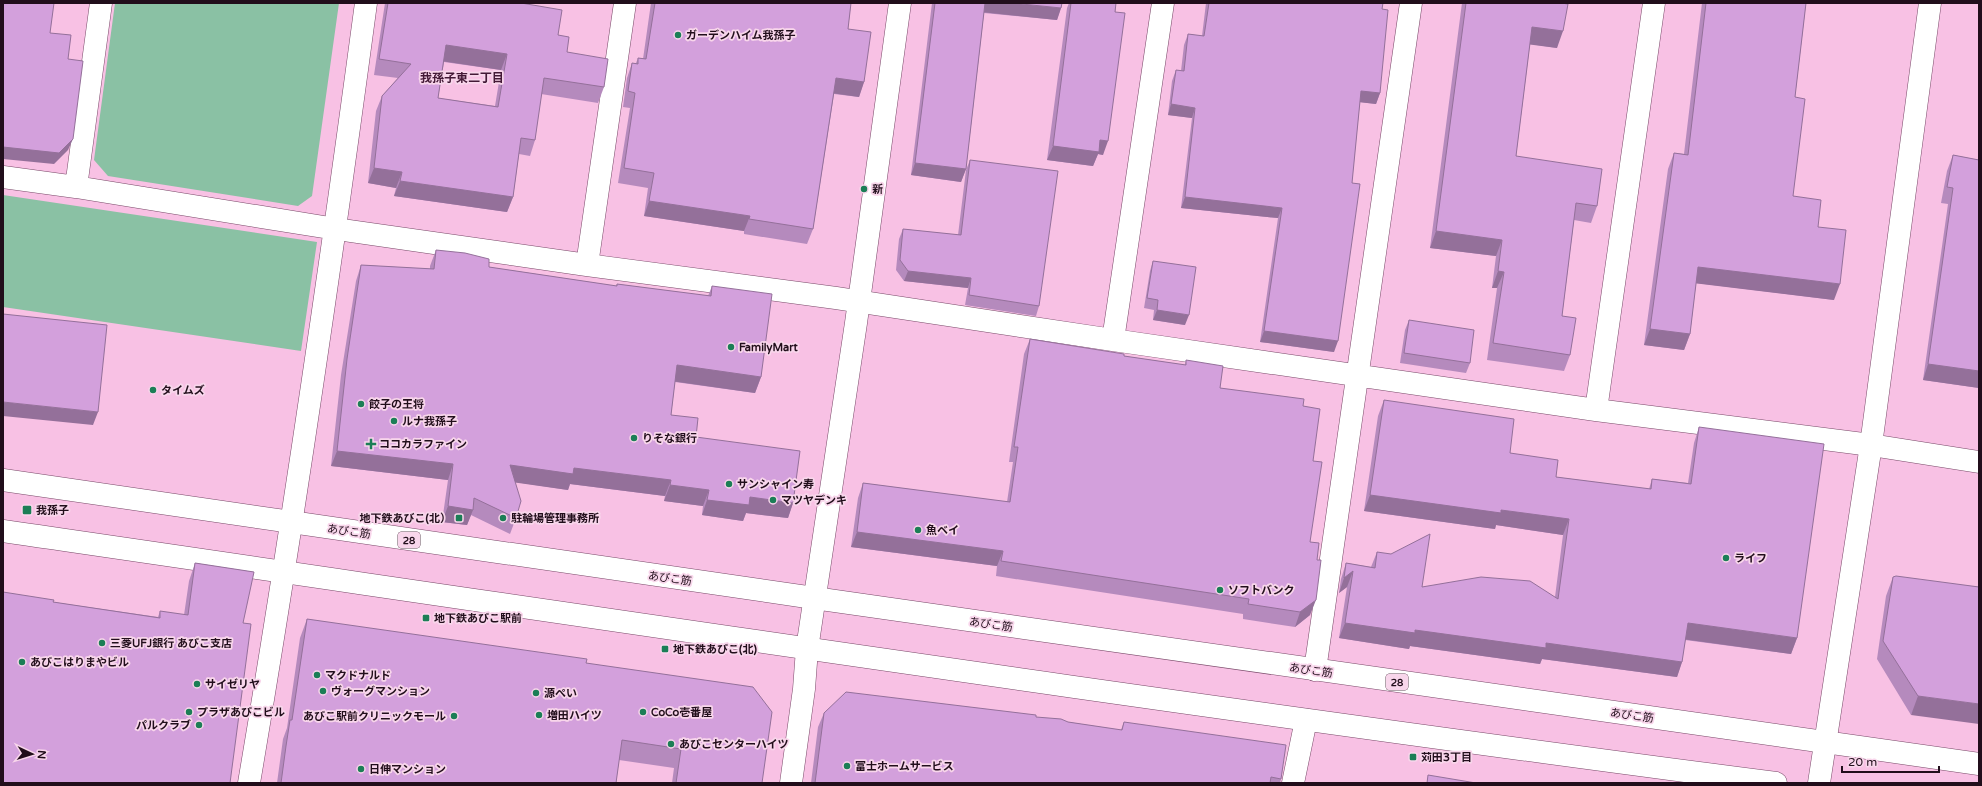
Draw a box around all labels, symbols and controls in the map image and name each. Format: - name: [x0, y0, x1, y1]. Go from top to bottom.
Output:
- place label: ガーデンハイム我孫子: [686, 29, 796, 42]
- marker: ガーデンハイム我孫子: [673, 30, 683, 40]
- district label: 我孫子東二丁目: [420, 71, 504, 85]
- place label: 新: [872, 183, 883, 196]
- marker: 新: [859, 184, 869, 194]
- place label: FamilyMart: [739, 341, 798, 355]
- marker: FamilyMart: [726, 342, 736, 352]
- place label: タイムズ: [161, 384, 205, 397]
- marker: タイムズ: [148, 385, 158, 395]
- place label: 餃子の王将: [369, 398, 424, 411]
- marker: 餃子の王将: [356, 399, 366, 409]
- place label: ルナ我孫子: [402, 415, 457, 428]
- marker: ルナ我孫子: [389, 416, 399, 426]
- place label: りそな銀行: [642, 432, 697, 445]
- marker: りそな銀行: [629, 433, 639, 443]
- place label: ココカラファイン: [379, 438, 467, 451]
- marker: ココカラファイン: [366, 439, 376, 449]
- place label: サンシャイン寿: [737, 478, 814, 491]
- marker: サンシャイン寿: [724, 479, 734, 489]
- place label: マツヤデンキ: [781, 494, 847, 507]
- marker: マツヤデンキ: [768, 495, 778, 505]
- marker: 我孫子: [21, 504, 33, 516]
- place label: 我孫子: [36, 504, 69, 517]
- place label: 地下鉄あびこ(北）: [360, 512, 451, 525]
- place label: 駐輪場管理事務所: [511, 512, 599, 525]
- marker: 地下鉄あびこ(北）: [454, 513, 464, 523]
- marker: 駐輪場管理事務所: [498, 513, 508, 523]
- street label: あびこ筋: [326, 522, 372, 541]
- place label: 魚ベイ: [926, 524, 959, 537]
- marker: 魚ベイ: [913, 525, 923, 535]
- road number: 28: [398, 532, 420, 548]
- place label: ライフ: [1734, 552, 1767, 565]
- marker: ライフ: [1721, 553, 1731, 563]
- street label: あびこ筋: [647, 569, 693, 588]
- place label: ソフトバンク: [1228, 584, 1295, 597]
- marker: ソフトバンク: [1215, 585, 1225, 595]
- place label: 地下鉄あびこ駅前: [434, 612, 522, 625]
- marker: 地下鉄あびこ駅前: [421, 613, 431, 623]
- street label: あびこ筋: [968, 615, 1014, 634]
- place label: 三菱UFJ銀行 あびこ支店: [110, 637, 232, 650]
- marker: 三菱UFJ銀行 あびこ支店: [97, 638, 107, 648]
- place label: 地下鉄あびこ(北): [673, 643, 757, 656]
- marker: 地下鉄あびこ(北): [660, 644, 670, 654]
- place label: あびこはりまやビル: [30, 656, 129, 669]
- marker: あびこはりまやビル: [17, 657, 27, 667]
- street label: あびこ筋: [1288, 661, 1334, 680]
- place label: マクドナルド: [325, 669, 391, 682]
- marker: マクドナルド: [312, 670, 322, 680]
- road number: 28: [1386, 674, 1408, 690]
- place label: サイゼリヤ: [205, 678, 260, 691]
- marker: サイゼリヤ: [192, 679, 202, 689]
- place label: ヴォーグマンション: [331, 685, 430, 698]
- marker: ヴォーグマンション: [318, 686, 328, 696]
- place label: 源ぺい: [544, 687, 577, 700]
- marker: 源ぺい: [531, 688, 541, 698]
- place label: プラザあびこビル: [197, 706, 285, 719]
- place label: CoCo壱番屋: [651, 706, 712, 719]
- street label: あびこ筋: [1609, 706, 1655, 725]
- marker: プラザあびこビル: [184, 707, 194, 717]
- marker: CoCo壱番屋: [638, 707, 648, 717]
- place label: 増田ハイツ: [547, 709, 602, 722]
- place label: あびこ駅前クリニックモール: [303, 710, 446, 723]
- marker: 増田ハイツ: [534, 710, 544, 720]
- marker: あびこ駅前クリニックモール: [449, 711, 459, 721]
- place label: パルクラブ: [136, 719, 191, 732]
- marker: パルクラブ: [194, 720, 204, 730]
- north arrow: [12, 734, 52, 774]
- place label: あびこセンターハイツ: [679, 738, 789, 751]
- marker: あびこセンターハイツ: [666, 739, 676, 749]
- scale bar: [1842, 748, 1939, 774]
- text: N: [35, 750, 48, 760]
- place label: 苅田3丁目: [1421, 751, 1472, 764]
- marker: 苅田3丁目: [1408, 752, 1418, 762]
- text: 20 m: [1848, 755, 1877, 769]
- place label: 富士ホームサービス: [855, 760, 954, 773]
- marker: 富士ホームサービス: [842, 761, 852, 771]
- place label: 日伸マンション: [369, 763, 446, 776]
- marker: 日伸マンション: [356, 764, 366, 774]

